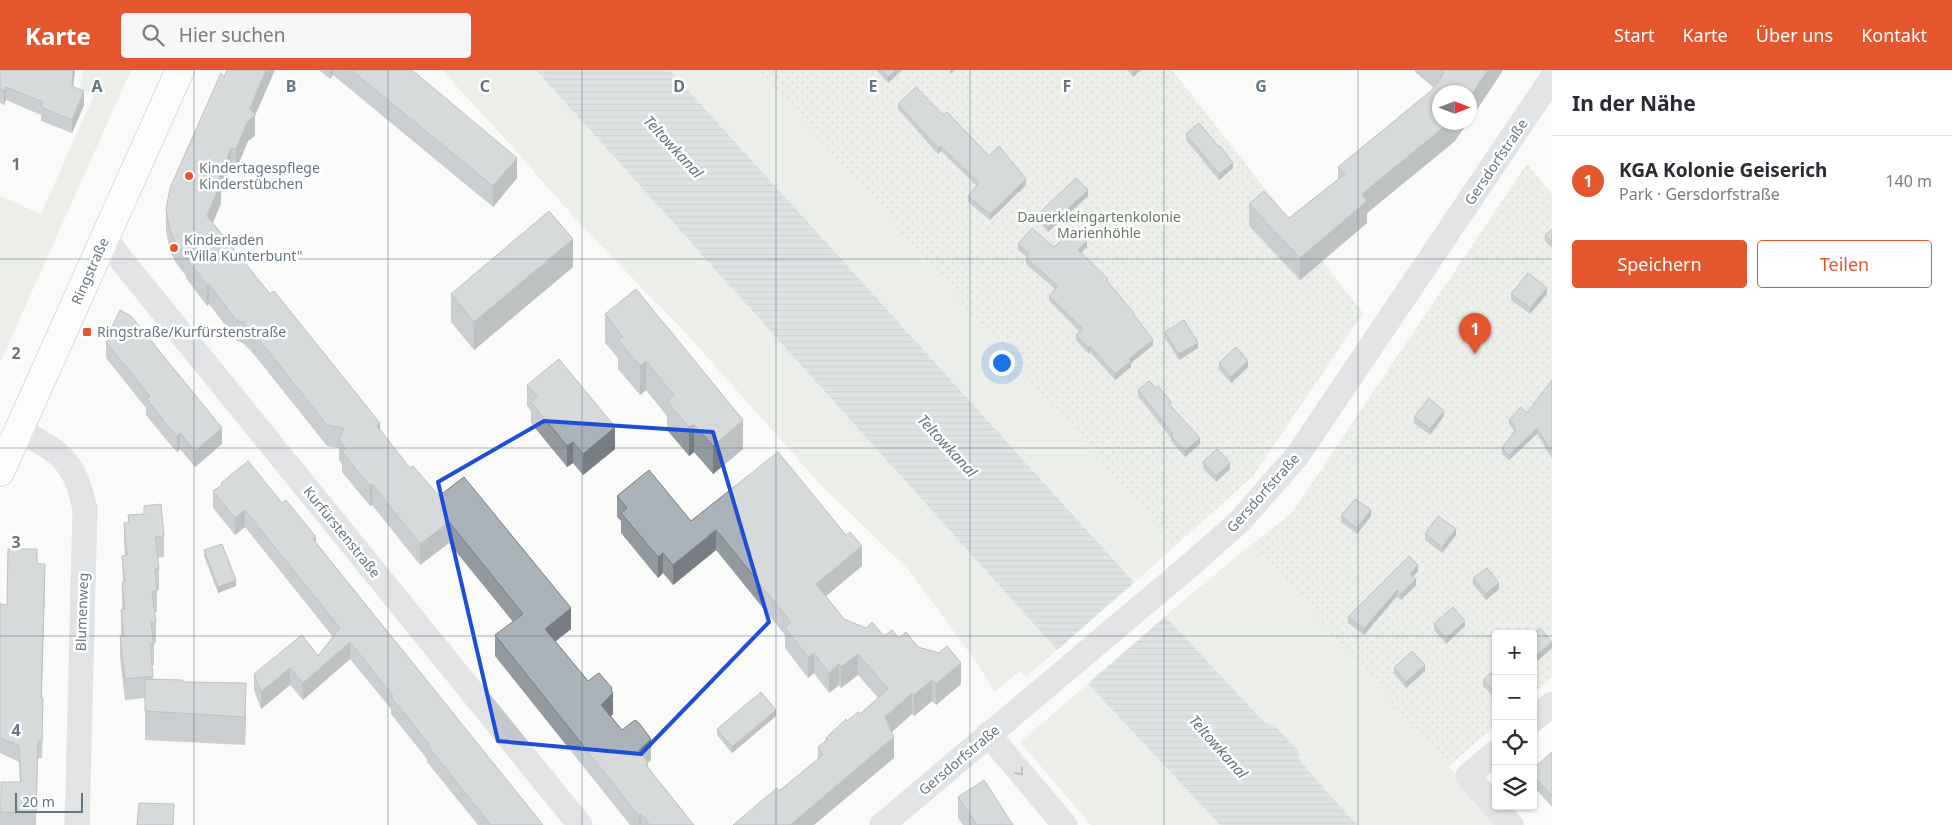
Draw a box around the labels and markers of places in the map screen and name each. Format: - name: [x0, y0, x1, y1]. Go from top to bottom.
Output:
- place label: Kindertagespflege Kinderstübchen: [199, 158, 320, 193]
- marker: Kindertagespflege Kinderstübchen: [183, 170, 195, 182]
- place label: Kinderladen "Villa Kunterbunt": [184, 230, 302, 265]
- marker: Kinderladen "Villa Kunterbunt": [168, 242, 180, 254]
- pin: 1: [1459, 313, 1491, 354]
- place label: Ringstraße/Kurfürstenstraße: [97, 322, 286, 341]
- marker: Ringstraße/Kurfürstenstraße: [81, 326, 93, 338]

